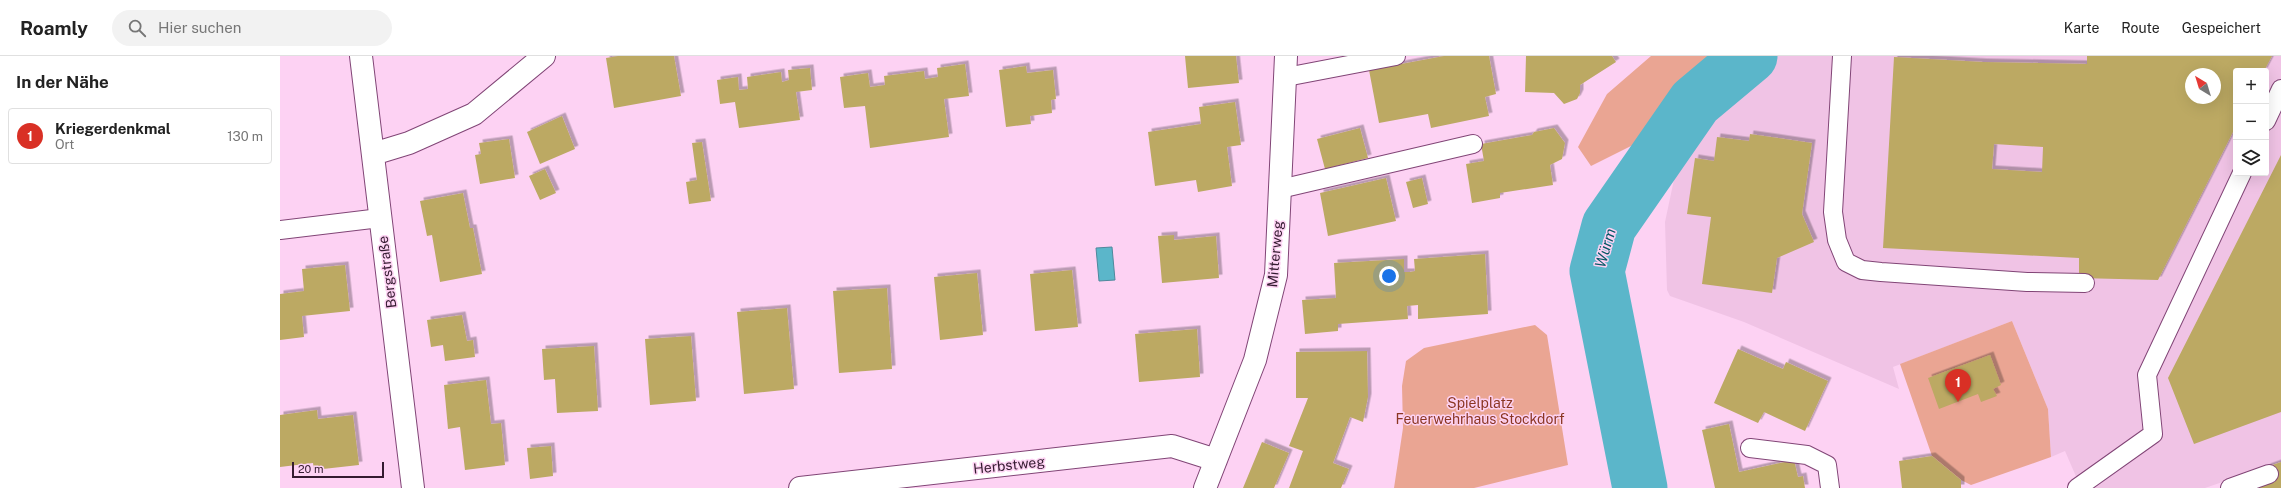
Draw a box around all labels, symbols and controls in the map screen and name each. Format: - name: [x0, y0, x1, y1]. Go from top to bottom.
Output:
- search box: [112, 10, 392, 46]
- text: Roamly: [20, 17, 88, 39]
- icon: search: [126, 17, 148, 39]
- text: Hier suchen: [158, 19, 241, 36]
- text: Karte: [2064, 20, 2099, 36]
- text: Route: [2121, 20, 2160, 36]
- text: Gespeichert: [2182, 20, 2261, 36]
- north arrow: [2185, 68, 2221, 104]
- map controls: [2233, 68, 2269, 176]
- button: +: [2233, 68, 2269, 104]
- text: In der Nähe: [16, 72, 109, 92]
- button: −: [2233, 104, 2269, 140]
- text: Kriegerdenkmal: [55, 120, 171, 137]
- text: 1: [27, 129, 33, 144]
- text: 130 m: [227, 129, 263, 144]
- text: Ort: [55, 137, 74, 152]
- button: layers: [2233, 140, 2269, 176]
- street label: Mitterweg: [1264, 220, 1286, 288]
- water label: Würm: [1591, 226, 1619, 270]
- street label: Bergstraße: [375, 235, 399, 309]
- your location: [1379, 266, 1399, 286]
- pin: 1: [1945, 369, 1971, 402]
- park label: Spielplatz Feuerwehrhaus Stockdorf: [1395, 395, 1565, 427]
- street label: Herbstweg: [972, 453, 1046, 477]
- scale bar: [292, 460, 384, 479]
- text: 20 m: [298, 463, 323, 475]

